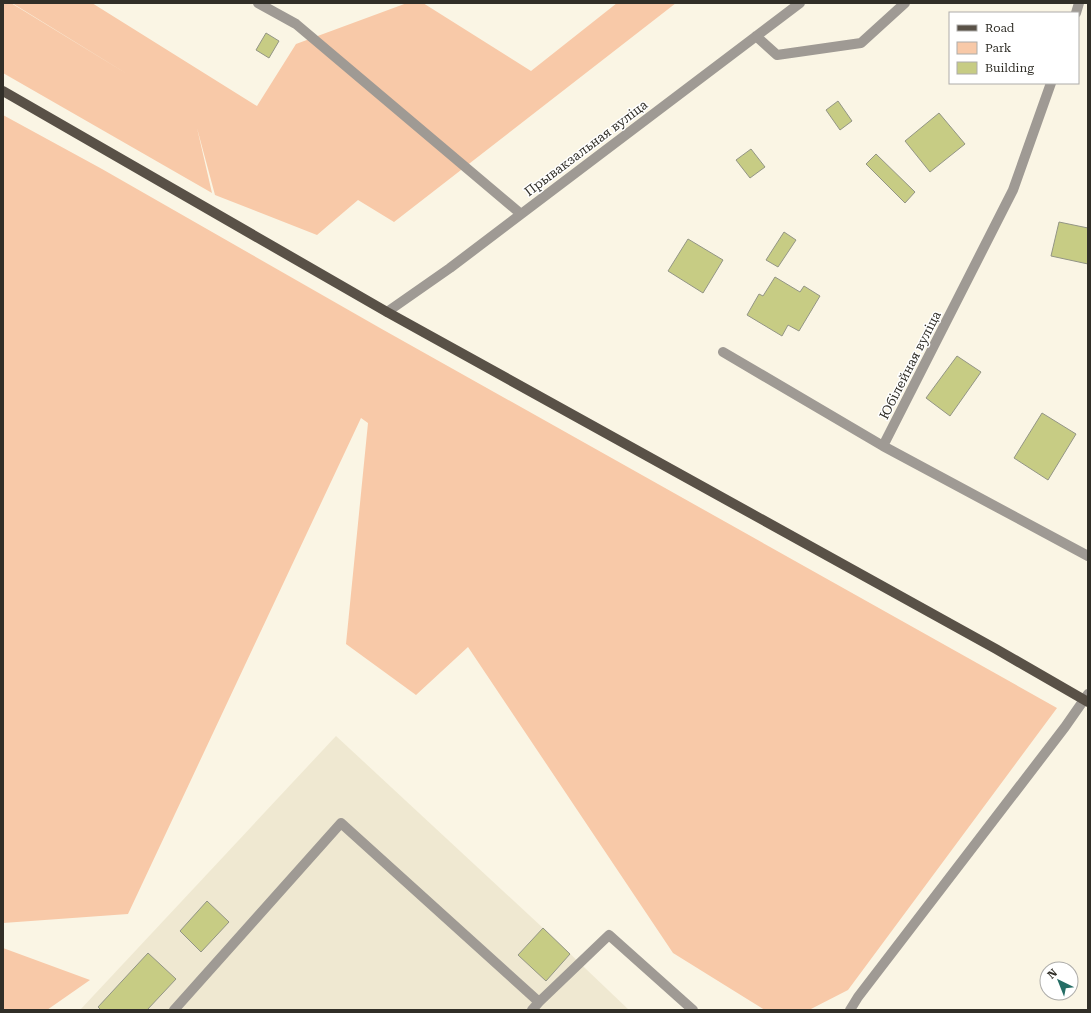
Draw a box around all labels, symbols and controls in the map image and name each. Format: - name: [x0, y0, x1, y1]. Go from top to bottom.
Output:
- legend: [949, 12, 1079, 84]
- text: Road: [985, 21, 1015, 35]
- text: Park: [985, 41, 1012, 55]
- text: Building: [985, 61, 1034, 75]
- street label: Прывакзальная вуліца: [522, 97, 650, 199]
- street label: Юбілейная вуліца: [876, 308, 944, 422]
- north arrow: [1039, 961, 1079, 1001]
- text: N: [1045, 966, 1060, 982]

